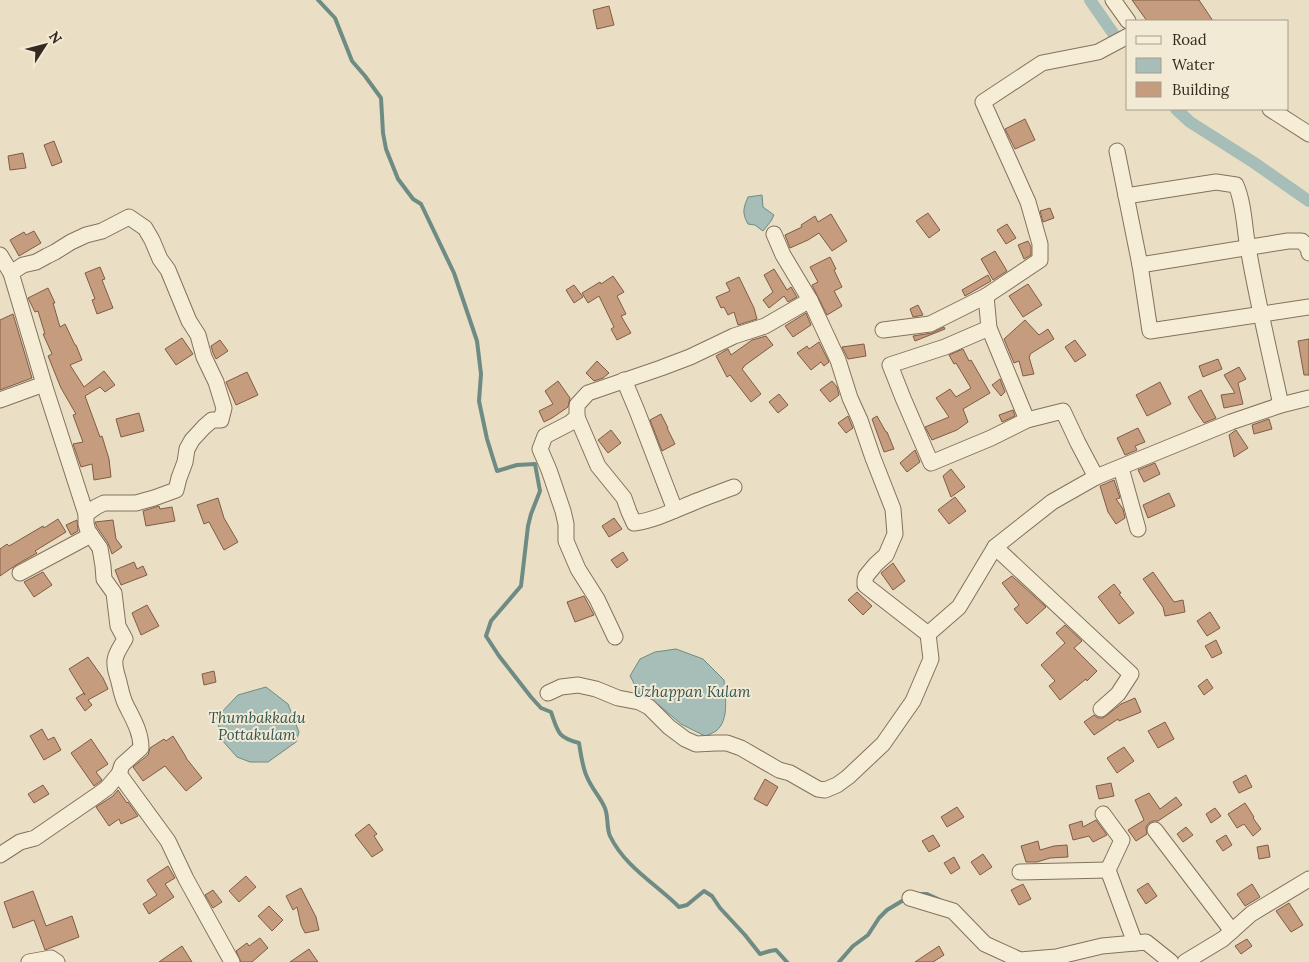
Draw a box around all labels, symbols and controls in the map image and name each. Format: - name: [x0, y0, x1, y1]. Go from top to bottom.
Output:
- north arrow: [20, 20, 70, 70]
- legend: [1126, 20, 1289, 110]
- text: N: [45, 28, 66, 47]
- text: Road: [1172, 30, 1207, 49]
- text: Water: [1172, 55, 1215, 74]
- text: Building: [1172, 80, 1230, 99]
- water label: Uzhappan Kulam: [633, 682, 751, 701]
- water label: Thumbakkadu Pottakulam: [208, 708, 306, 744]

